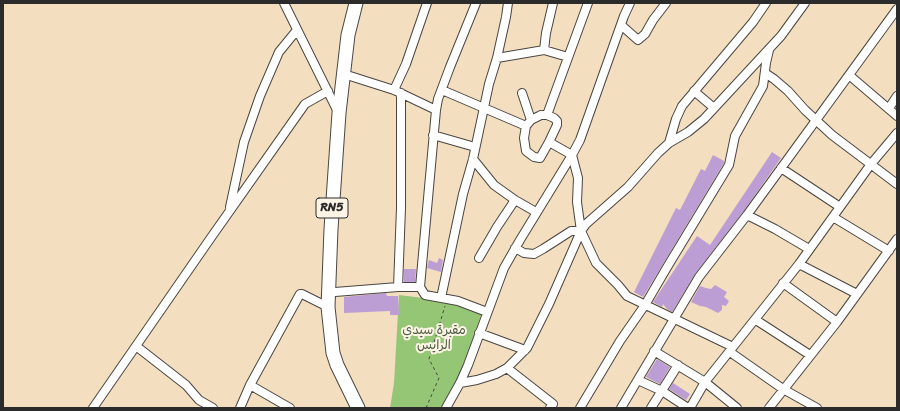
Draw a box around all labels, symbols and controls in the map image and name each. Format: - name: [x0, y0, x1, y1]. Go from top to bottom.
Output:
- road number: RN5: [316, 198, 348, 218]
- park label: مقبرة سيدي الرايس: [402, 323, 466, 354]

